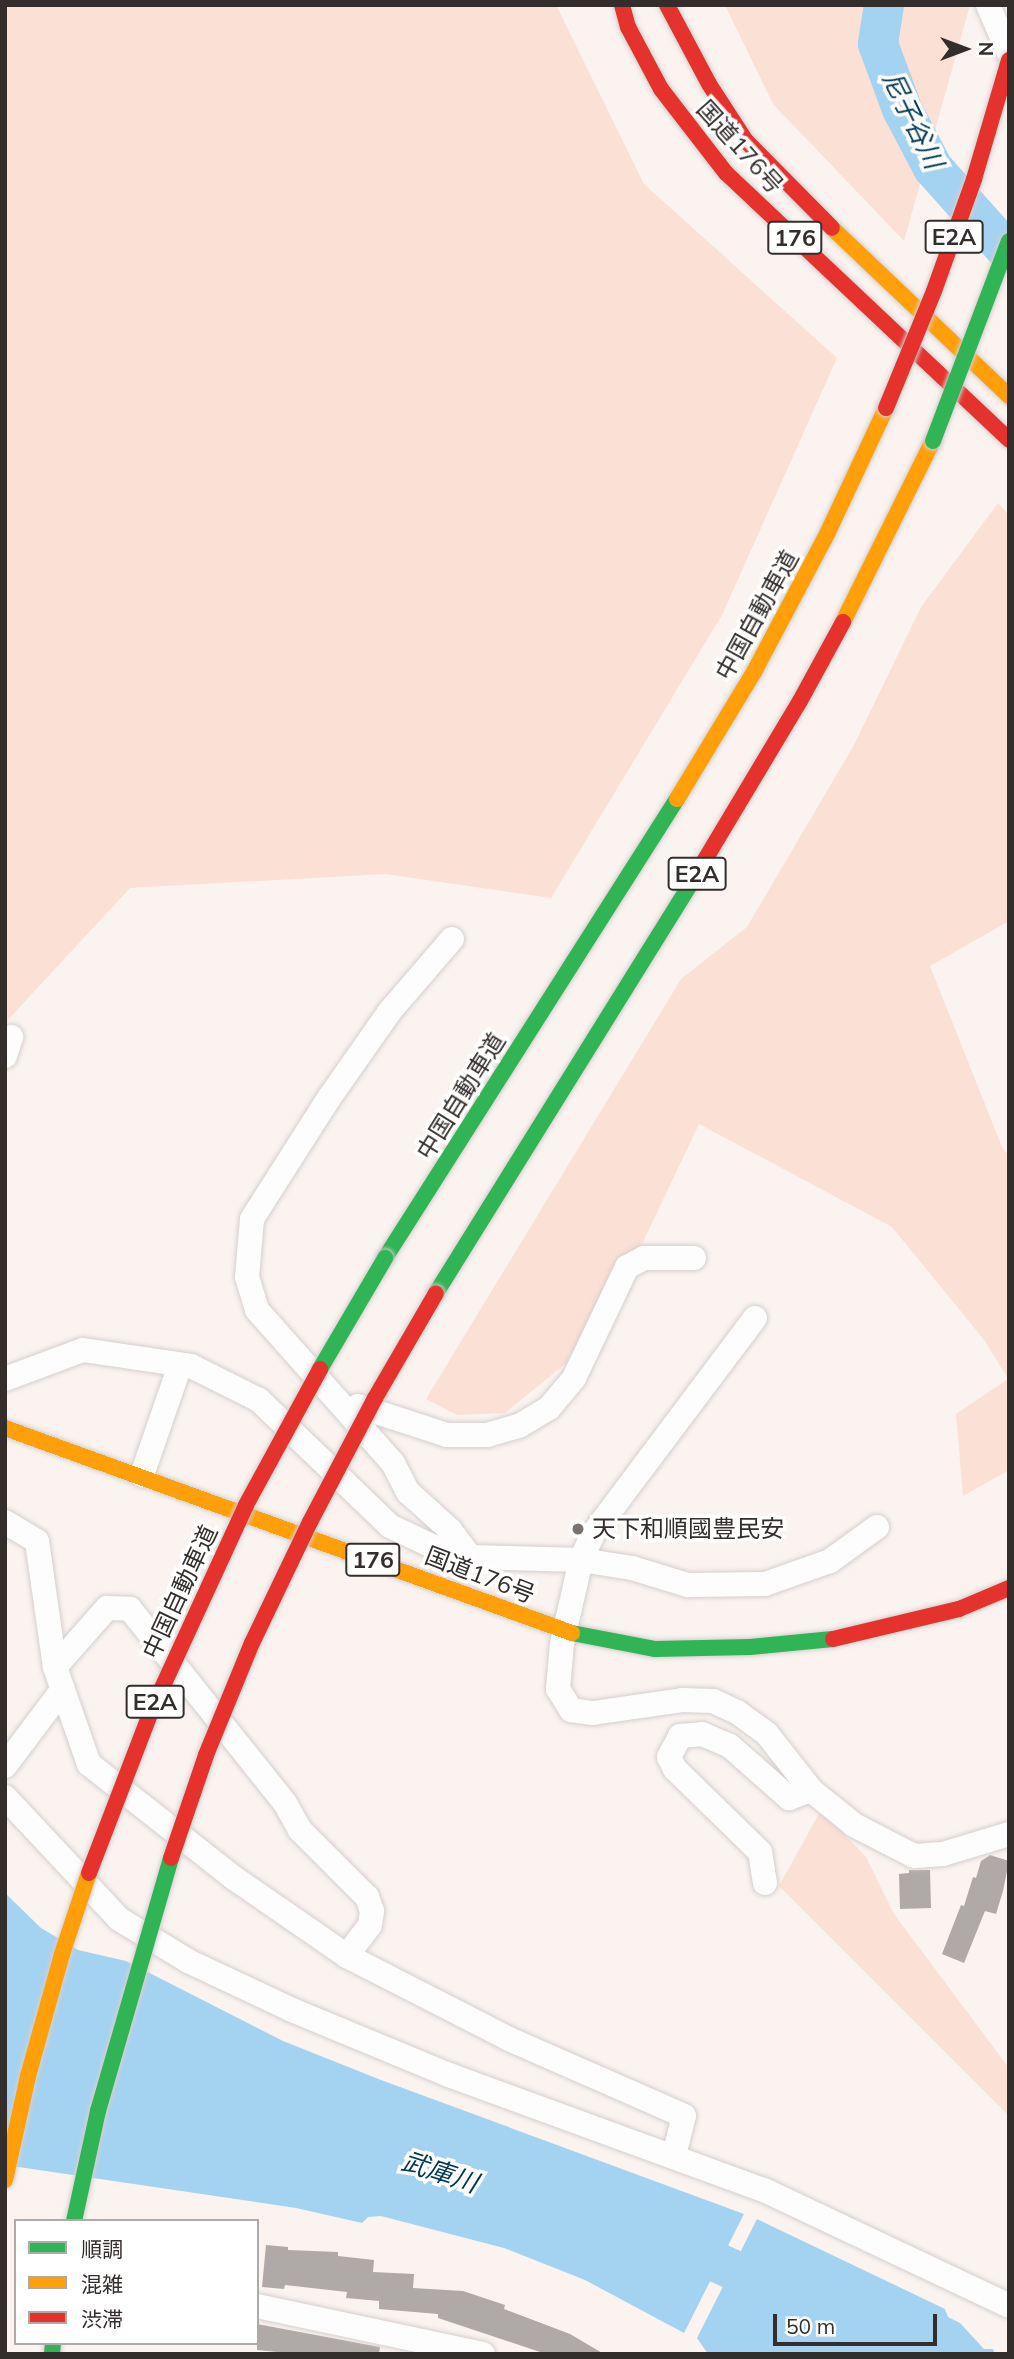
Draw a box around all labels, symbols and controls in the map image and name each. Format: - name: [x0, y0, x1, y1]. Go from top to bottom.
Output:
- north arrow: [930, 14, 1000, 84]
- text: N: [974, 42, 998, 56]
- water label: 尼子谷川: [876, 66, 950, 174]
- street label: 国道176号: [691, 95, 789, 199]
- road number: 176: [767, 218, 823, 258]
- road number: E2A: [924, 218, 984, 256]
- street label: 中国自動車道: [709, 545, 805, 685]
- road number: E2A: [667, 854, 727, 894]
- street label: 中国自動車道: [411, 1027, 511, 1165]
- place label: 天下和順國豊民安: [592, 1515, 784, 1543]
- street label: 中国自動車道: [137, 1521, 223, 1663]
- marker: 天下和順國豊民安: [570, 1521, 586, 1537]
- road number: 176: [345, 1540, 401, 1580]
- street label: 国道176号: [421, 1541, 539, 1609]
- road number: E2A: [125, 1682, 185, 1722]
- water label: 武庫川: [398, 2145, 482, 2199]
- legend: [14, 2219, 259, 2345]
- text: 順調: [81, 2236, 123, 2262]
- text: 混雑: [81, 2271, 123, 2297]
- scale bar: [776, 2300, 940, 2344]
- text: 渋滞: [81, 2306, 123, 2332]
- text: 50 m: [786, 2313, 835, 2339]

